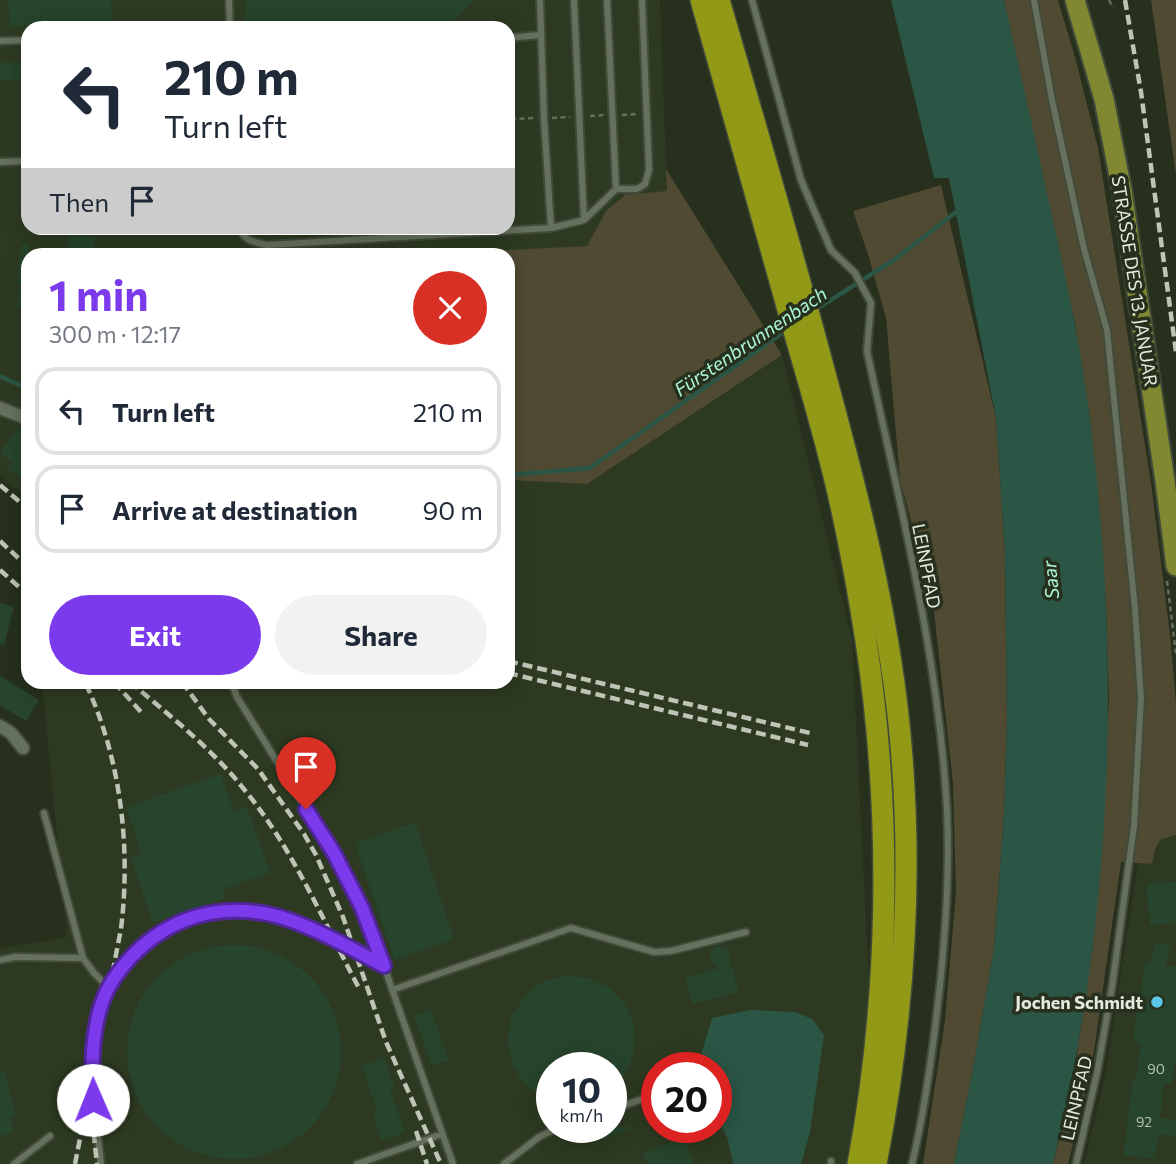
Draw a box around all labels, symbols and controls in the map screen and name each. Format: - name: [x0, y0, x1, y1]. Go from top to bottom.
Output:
- text: 210 m: [164, 45, 299, 105]
- icon: left: [49, 49, 140, 140]
- text: Turn left: [164, 105, 288, 145]
- street label: STRASSE DES 13. JANUAR: [1107, 174, 1163, 388]
- icon: arrive: [123, 182, 161, 220]
- text: Then: [49, 186, 109, 217]
- text: 1 min: [49, 268, 149, 320]
- button: close: [413, 271, 487, 345]
- water label: Fürstenbrunnenbach: [669, 281, 831, 401]
- text: 300 m · 12:17: [49, 320, 181, 348]
- icon: left: [53, 392, 91, 430]
- text: Turn left: [112, 396, 215, 427]
- text: 210 m: [413, 396, 483, 427]
- icon: arrive: [53, 490, 91, 528]
- text: Arrive at destination: [112, 494, 358, 525]
- text: 90 m: [423, 494, 483, 525]
- street label: LEINPFAD: [908, 522, 946, 610]
- water label: Saar: [1037, 558, 1063, 600]
- button: Exit: [49, 595, 261, 675]
- button: Share: [275, 595, 487, 675]
- pin: [276, 737, 336, 809]
- icon: arrive: [287, 748, 325, 786]
- place label: Jochen Schmidt: [1015, 991, 1143, 1013]
- marker: Jochen Schmidt: [1149, 994, 1165, 1010]
- speed limit sign: 20: [641, 1052, 732, 1143]
- street label: LEINPFAD: [1056, 1054, 1096, 1142]
- house number: 90: [1147, 1060, 1165, 1077]
- position arrow: [56, 1063, 130, 1137]
- text: 10: [562, 1067, 601, 1110]
- text: km/h: [560, 1104, 603, 1126]
- house number: 92: [1136, 1113, 1152, 1130]

